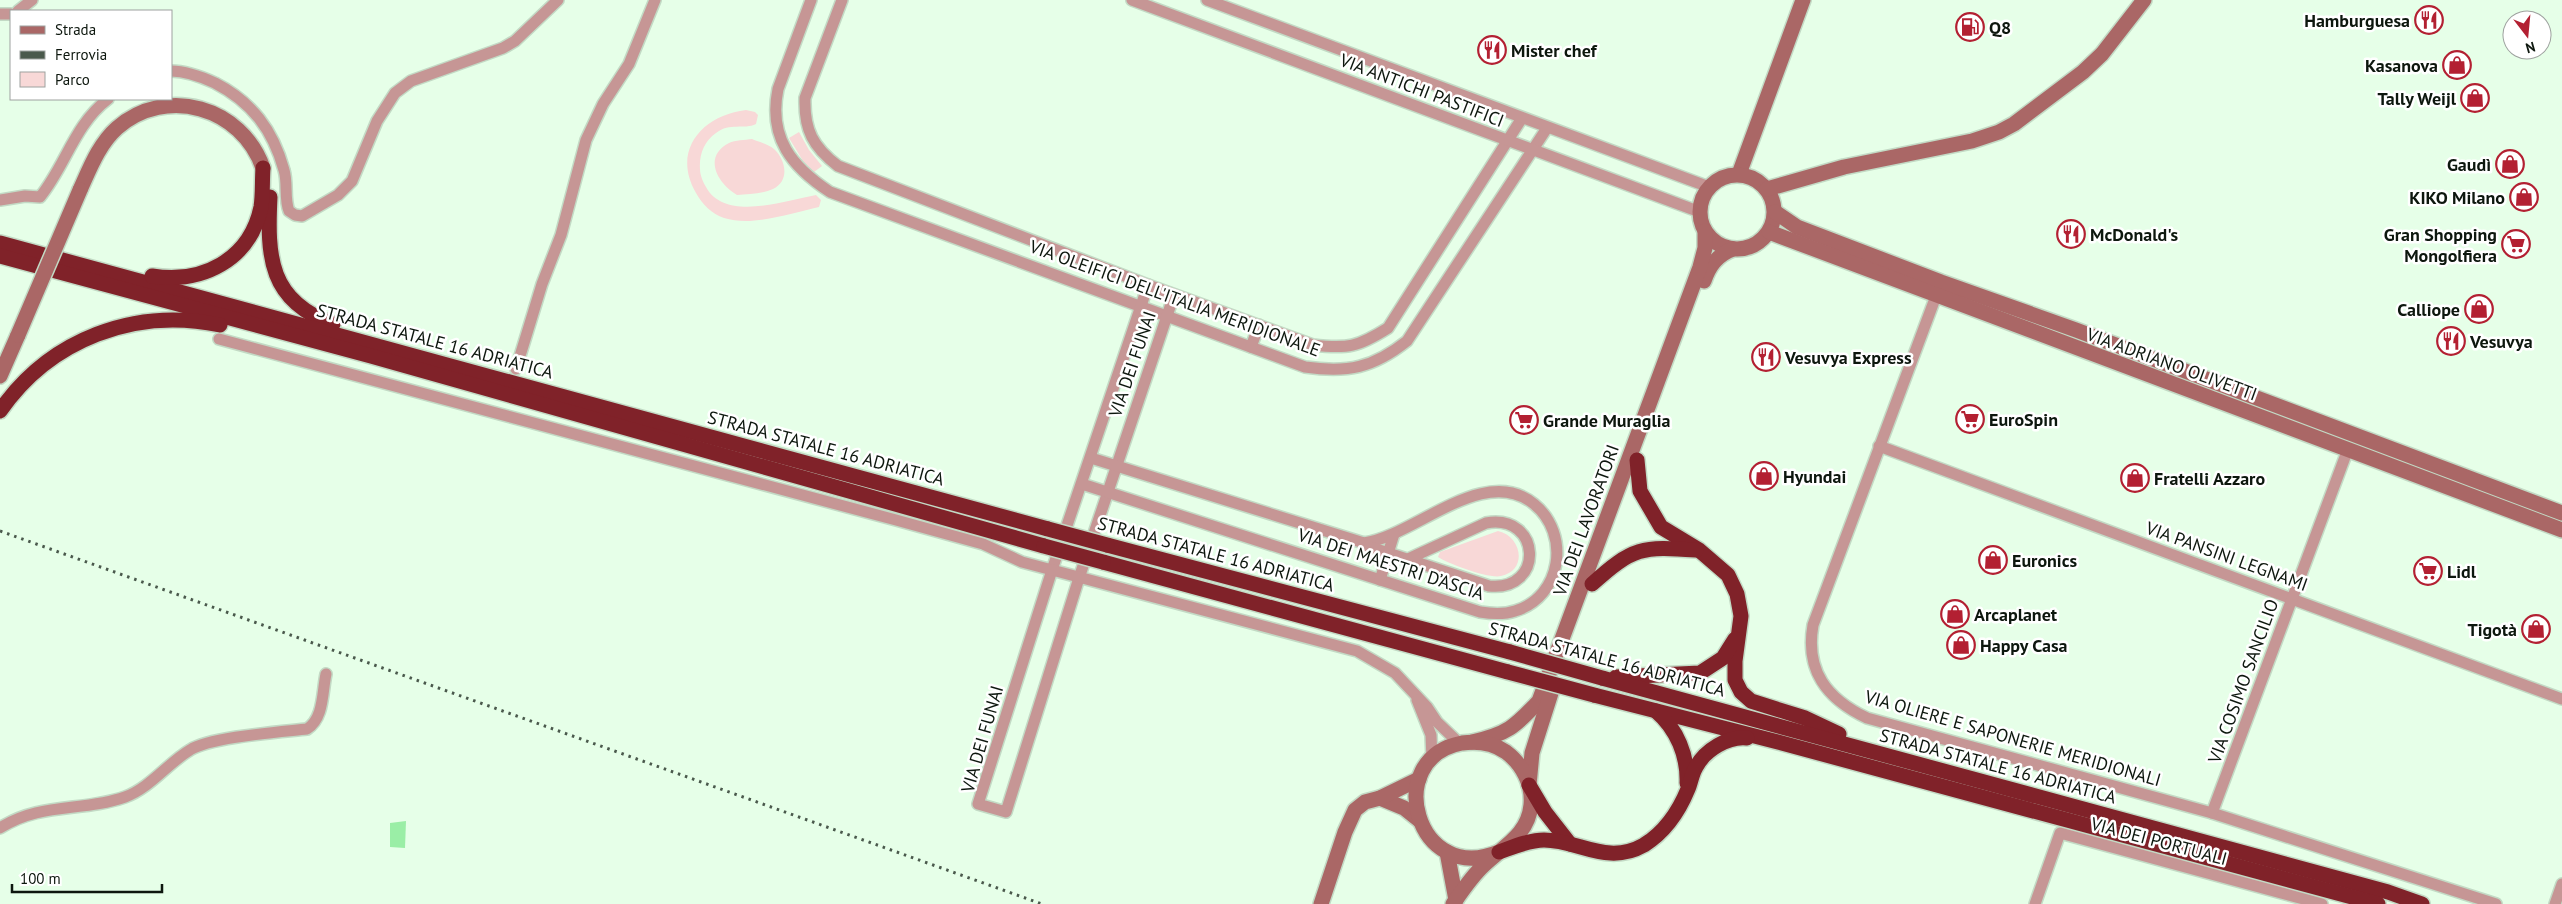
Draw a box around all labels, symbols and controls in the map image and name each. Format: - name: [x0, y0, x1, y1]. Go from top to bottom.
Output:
- restaurant icon: Hamburguesa: [2414, 5, 2444, 35]
- place label: Hamburguesa: [2304, 9, 2410, 32]
- legend: [10, 10, 172, 100]
- north arrow: [2502, 10, 2552, 60]
- fuel station icon: Q8: [1955, 12, 1985, 42]
- place label: Q8: [1989, 16, 2011, 39]
- text: Strada: [55, 20, 96, 39]
- restaurant icon: Mister chef: [1477, 35, 1507, 65]
- text: N: [2524, 38, 2537, 57]
- place label: Mister chef: [1511, 39, 1598, 62]
- text: Ferrovia: [55, 45, 107, 64]
- street label: VIA ANTICHI PASTIFICI: [1336, 48, 1507, 132]
- shop icon: Kasanova: [2442, 50, 2472, 80]
- place label: Kasanova: [2365, 54, 2438, 77]
- text: Parco: [55, 70, 90, 89]
- shop icon: Tally Weijl: [2460, 83, 2490, 113]
- place label: Tally Weijl: [2377, 87, 2457, 110]
- shop icon: Gaudì: [2495, 149, 2525, 179]
- place label: Gaudì: [2447, 153, 2491, 176]
- shop icon: KIKO Milano: [2509, 182, 2539, 212]
- place label: KIKO Milano: [2409, 186, 2505, 209]
- restaurant icon: McDonald's: [2056, 219, 2086, 249]
- place label: McDonald's: [2090, 223, 2178, 246]
- place label: Gran Shopping Mongolfiera: [2384, 223, 2497, 267]
- supermarket icon: Gran Shopping Mongolfiera: [2501, 229, 2531, 259]
- street label: VIA OLEIFICI DELL'ITALIA MERIDIONALE: [1026, 234, 1323, 361]
- shop icon: Calliope: [2464, 294, 2494, 324]
- street label: STRADA STATALE 16 ADRIATICA: [314, 298, 556, 384]
- place label: Calliope: [2397, 298, 2460, 321]
- street label: VIA DEI FUNAI: [1103, 308, 1161, 421]
- street label: VIA ADRIANO OLIVETTI: [2083, 322, 2260, 406]
- restaurant icon: Vesuvya: [2436, 326, 2466, 356]
- place label: Vesuvya: [2469, 330, 2533, 353]
- restaurant icon: Vesuvya Express: [1751, 342, 1781, 372]
- place label: Vesuvya Express: [1784, 346, 1912, 369]
- supermarket icon: EuroSpin: [1955, 404, 1985, 434]
- street label: STRADA STATALE 16 ADRIATICA: [705, 405, 947, 491]
- supermarket icon: Grande Muraglia: [1509, 405, 1539, 435]
- place label: EuroSpin: [1989, 408, 2058, 431]
- place label: Grande Muraglia: [1543, 409, 1671, 432]
- street label: VIA DEI LAVORATORI: [1548, 441, 1624, 600]
- shop icon: Hyundai: [1749, 461, 1779, 491]
- shop icon: Fratelli Azzaro: [2120, 463, 2150, 493]
- place label: Hyundai: [1783, 465, 1846, 488]
- place label: Fratelli Azzaro: [2154, 467, 2265, 490]
- street label: STRADA STATALE 16 ADRIATICA: [1095, 511, 1337, 597]
- street label: VIA PANSINI LEGNAMI: [2142, 516, 2311, 596]
- street label: VIA DEI MAESTRI D’ASCIA: [1294, 523, 1488, 605]
- shop icon: Euronics: [1978, 545, 2008, 575]
- place label: Euronics: [2012, 549, 2078, 572]
- supermarket icon: Lidl: [2413, 556, 2443, 586]
- place label: Lidl: [2447, 560, 2477, 583]
- street label: VIA COSIMO SANCILIO: [2202, 596, 2283, 767]
- shop icon: Arcaplanet: [1940, 599, 1970, 629]
- place label: Arcaplanet: [1974, 603, 2058, 626]
- shop icon: Tigotà: [2521, 614, 2551, 644]
- street label: STRADA STATALE 16 ADRIATICA: [1486, 616, 1728, 702]
- place label: Tigotà: [2467, 618, 2517, 641]
- shop icon: Happy Casa: [1946, 630, 1976, 660]
- place label: Happy Casa: [1980, 634, 2068, 657]
- street label: VIA DEI FUNAI: [955, 683, 1008, 796]
- street label: VIA OLIERE E SAPONERIE MERIDIONALI: [1861, 684, 2164, 791]
- street label: STRADA STATALE 16 ADRIATICA: [1877, 723, 2119, 809]
- street label: VIA DEI PORTUALI: [2087, 812, 2230, 870]
- scale bar: [12, 862, 162, 894]
- text: 100 m: [20, 869, 61, 888]

